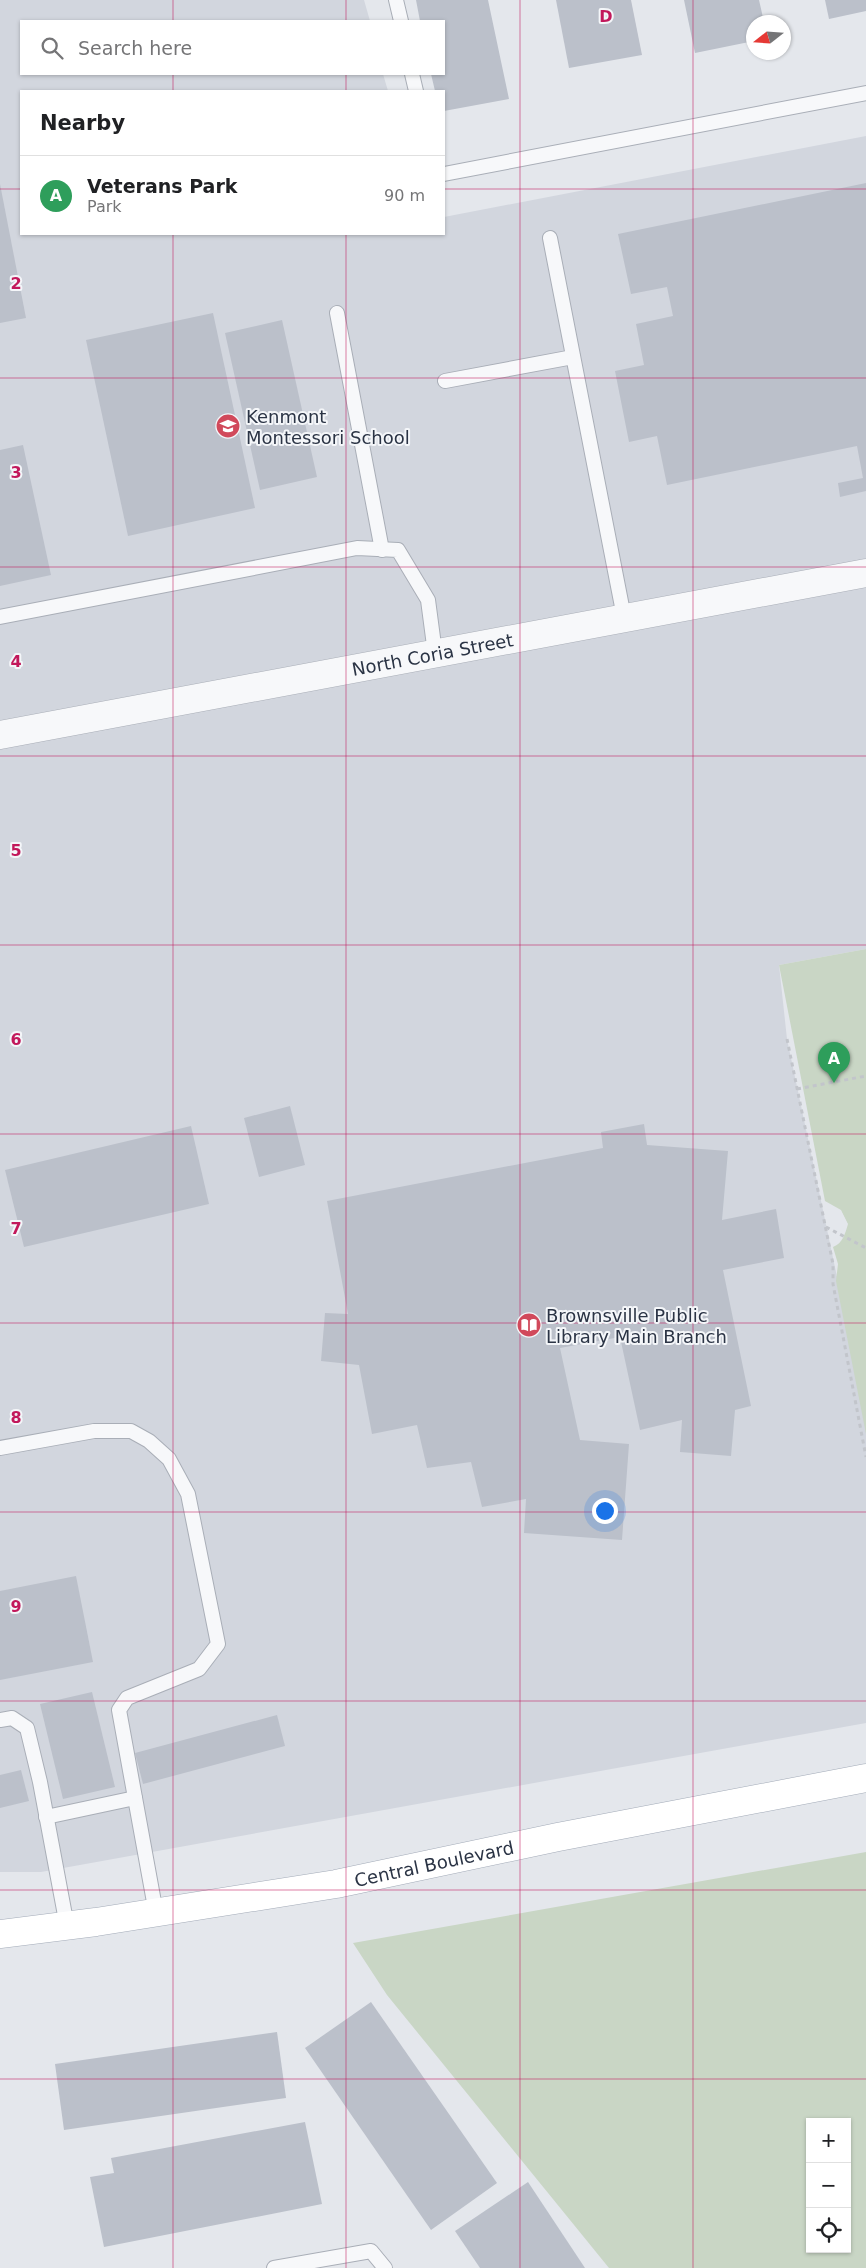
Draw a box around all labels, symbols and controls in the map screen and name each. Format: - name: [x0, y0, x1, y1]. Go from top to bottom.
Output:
- text: D: [599, 7, 613, 26]
- north arrow: [746, 15, 791, 60]
- search box: [20, 20, 445, 75]
- icon: search: [38, 34, 66, 62]
- text: Search here: [78, 37, 192, 59]
- text: Nearby: [40, 111, 125, 135]
- text: Veterans Park: [87, 175, 237, 197]
- text: A: [50, 186, 62, 205]
- text: 90 m: [384, 186, 425, 205]
- text: Park: [87, 197, 122, 216]
- text: 2: [10, 274, 22, 293]
- place label: Kenmont Montessori School: [246, 406, 410, 448]
- school or university icon: Kenmont Montessori School: [215, 413, 241, 439]
- text: 3: [10, 463, 22, 482]
- street label: North Coria Street: [350, 629, 515, 679]
- text: 4: [10, 652, 22, 671]
- text: 5: [10, 841, 22, 860]
- text: 6: [10, 1030, 22, 1049]
- pin: A: [818, 1042, 850, 1083]
- text: 7: [10, 1219, 22, 1238]
- place label: Brownsville Public Library Main Branch: [546, 1305, 727, 1347]
- library icon: Brownsville Public Library Main Branch: [516, 1312, 542, 1338]
- text: 8: [10, 1408, 22, 1427]
- your location: [592, 1498, 618, 1524]
- text: 9: [10, 1597, 22, 1616]
- street label: Central Boulevard: [352, 1836, 516, 1890]
- map controls: [806, 2118, 851, 2253]
- button: +: [806, 2118, 851, 2163]
- button: −: [806, 2163, 851, 2208]
- button: locate: [806, 2208, 851, 2253]

